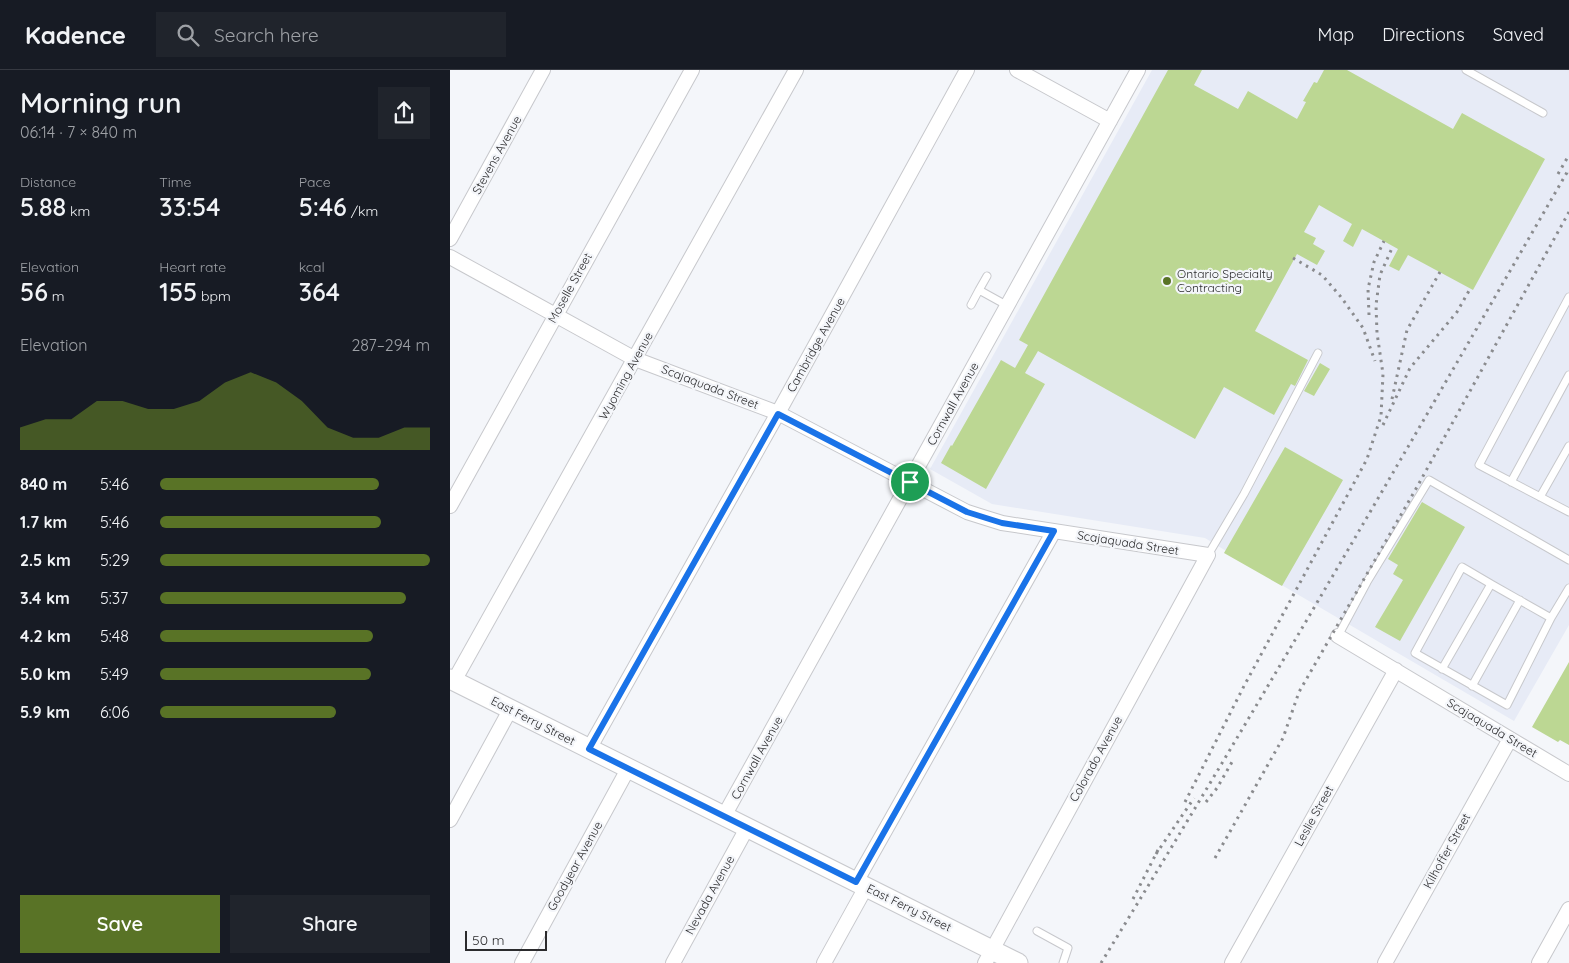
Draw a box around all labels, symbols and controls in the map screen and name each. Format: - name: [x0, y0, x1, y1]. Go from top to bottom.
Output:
- search box: [156, 12, 506, 57]
- text: Kadence: [25, 20, 126, 50]
- icon: search: [174, 21, 202, 49]
- text: Search here: [214, 23, 319, 47]
- text: Map: [1317, 23, 1354, 46]
- text: Directions: [1382, 23, 1465, 46]
- text: Saved: [1493, 23, 1544, 46]
- text: Morning run: [20, 85, 181, 120]
- button: share: [378, 87, 430, 139]
- street label: Stevens Avenue: [469, 113, 524, 197]
- text: 06:14 · 7 × 840 m: [20, 122, 137, 142]
- text: Distance: [20, 173, 76, 191]
- text: Time: [159, 173, 191, 191]
- text: Pace: [299, 173, 331, 191]
- text: 5.88: [20, 191, 66, 222]
- text: 33:54: [159, 191, 220, 222]
- text: 5:46: [299, 191, 347, 222]
- text: km: [66, 202, 90, 220]
- text: /km: [347, 202, 378, 220]
- street label: Moselle Street: [544, 250, 595, 325]
- text: Elevation: [20, 258, 79, 276]
- text: Heart rate: [159, 258, 226, 276]
- text: kcal: [299, 258, 325, 276]
- place label: Ontario Specialty Contracting: [1177, 266, 1273, 295]
- marker: Ontario Specialty Contracting: [1161, 275, 1173, 287]
- text: 56: [20, 276, 48, 307]
- text: 155: [159, 276, 197, 307]
- text: 364: [299, 276, 340, 307]
- text: m: [48, 287, 64, 305]
- text: bpm: [197, 287, 231, 305]
- street label: Cambridge Avenue: [783, 295, 848, 395]
- street label: Wyoming Avenue: [595, 329, 656, 422]
- text: Elevation: [20, 335, 87, 355]
- text: 287–294 m: [351, 335, 430, 355]
- street label: Cornwall Avenue: [924, 359, 982, 448]
- street label: Scajaquada Street: [660, 361, 761, 412]
- pin: [889, 461, 931, 503]
- icon: arrive: [896, 468, 924, 496]
- text: 840 m: [20, 474, 67, 494]
- text: 5:46: [100, 474, 129, 494]
- text: 1.7 km: [20, 512, 67, 532]
- text: 5:46: [100, 512, 129, 532]
- street label: Scajaquada Street: [1076, 527, 1180, 558]
- text: 2.5 km: [20, 550, 71, 570]
- text: 5:29: [100, 550, 130, 570]
- text: 3.4 km: [20, 588, 70, 608]
- text: 5:37: [100, 588, 128, 608]
- text: 4.2 km: [20, 626, 71, 646]
- text: 5:48: [100, 626, 129, 646]
- text: 5.0 km: [20, 664, 71, 684]
- text: 5:49: [100, 664, 129, 684]
- street label: East Ferry Street: [489, 693, 578, 748]
- street label: Scajaquada Street: [1444, 695, 1540, 760]
- text: 5.9 km: [20, 702, 70, 722]
- text: 6:06: [100, 702, 130, 722]
- street label: Cornwall Avenue: [728, 713, 786, 802]
- street label: Colorado Avenue: [1066, 713, 1125, 804]
- street label: Leslie Street: [1291, 783, 1336, 849]
- street label: Kilhoffer Street: [1420, 811, 1473, 891]
- street label: Goodyear Avenue: [544, 818, 605, 913]
- street label: Nevada Avenue: [682, 852, 738, 937]
- street label: East Ferry Street: [864, 881, 954, 935]
- button: Save: [20, 895, 220, 953]
- button: Share: [230, 895, 430, 953]
- scale bar: [465, 928, 548, 951]
- text: 50 m: [472, 931, 505, 949]

